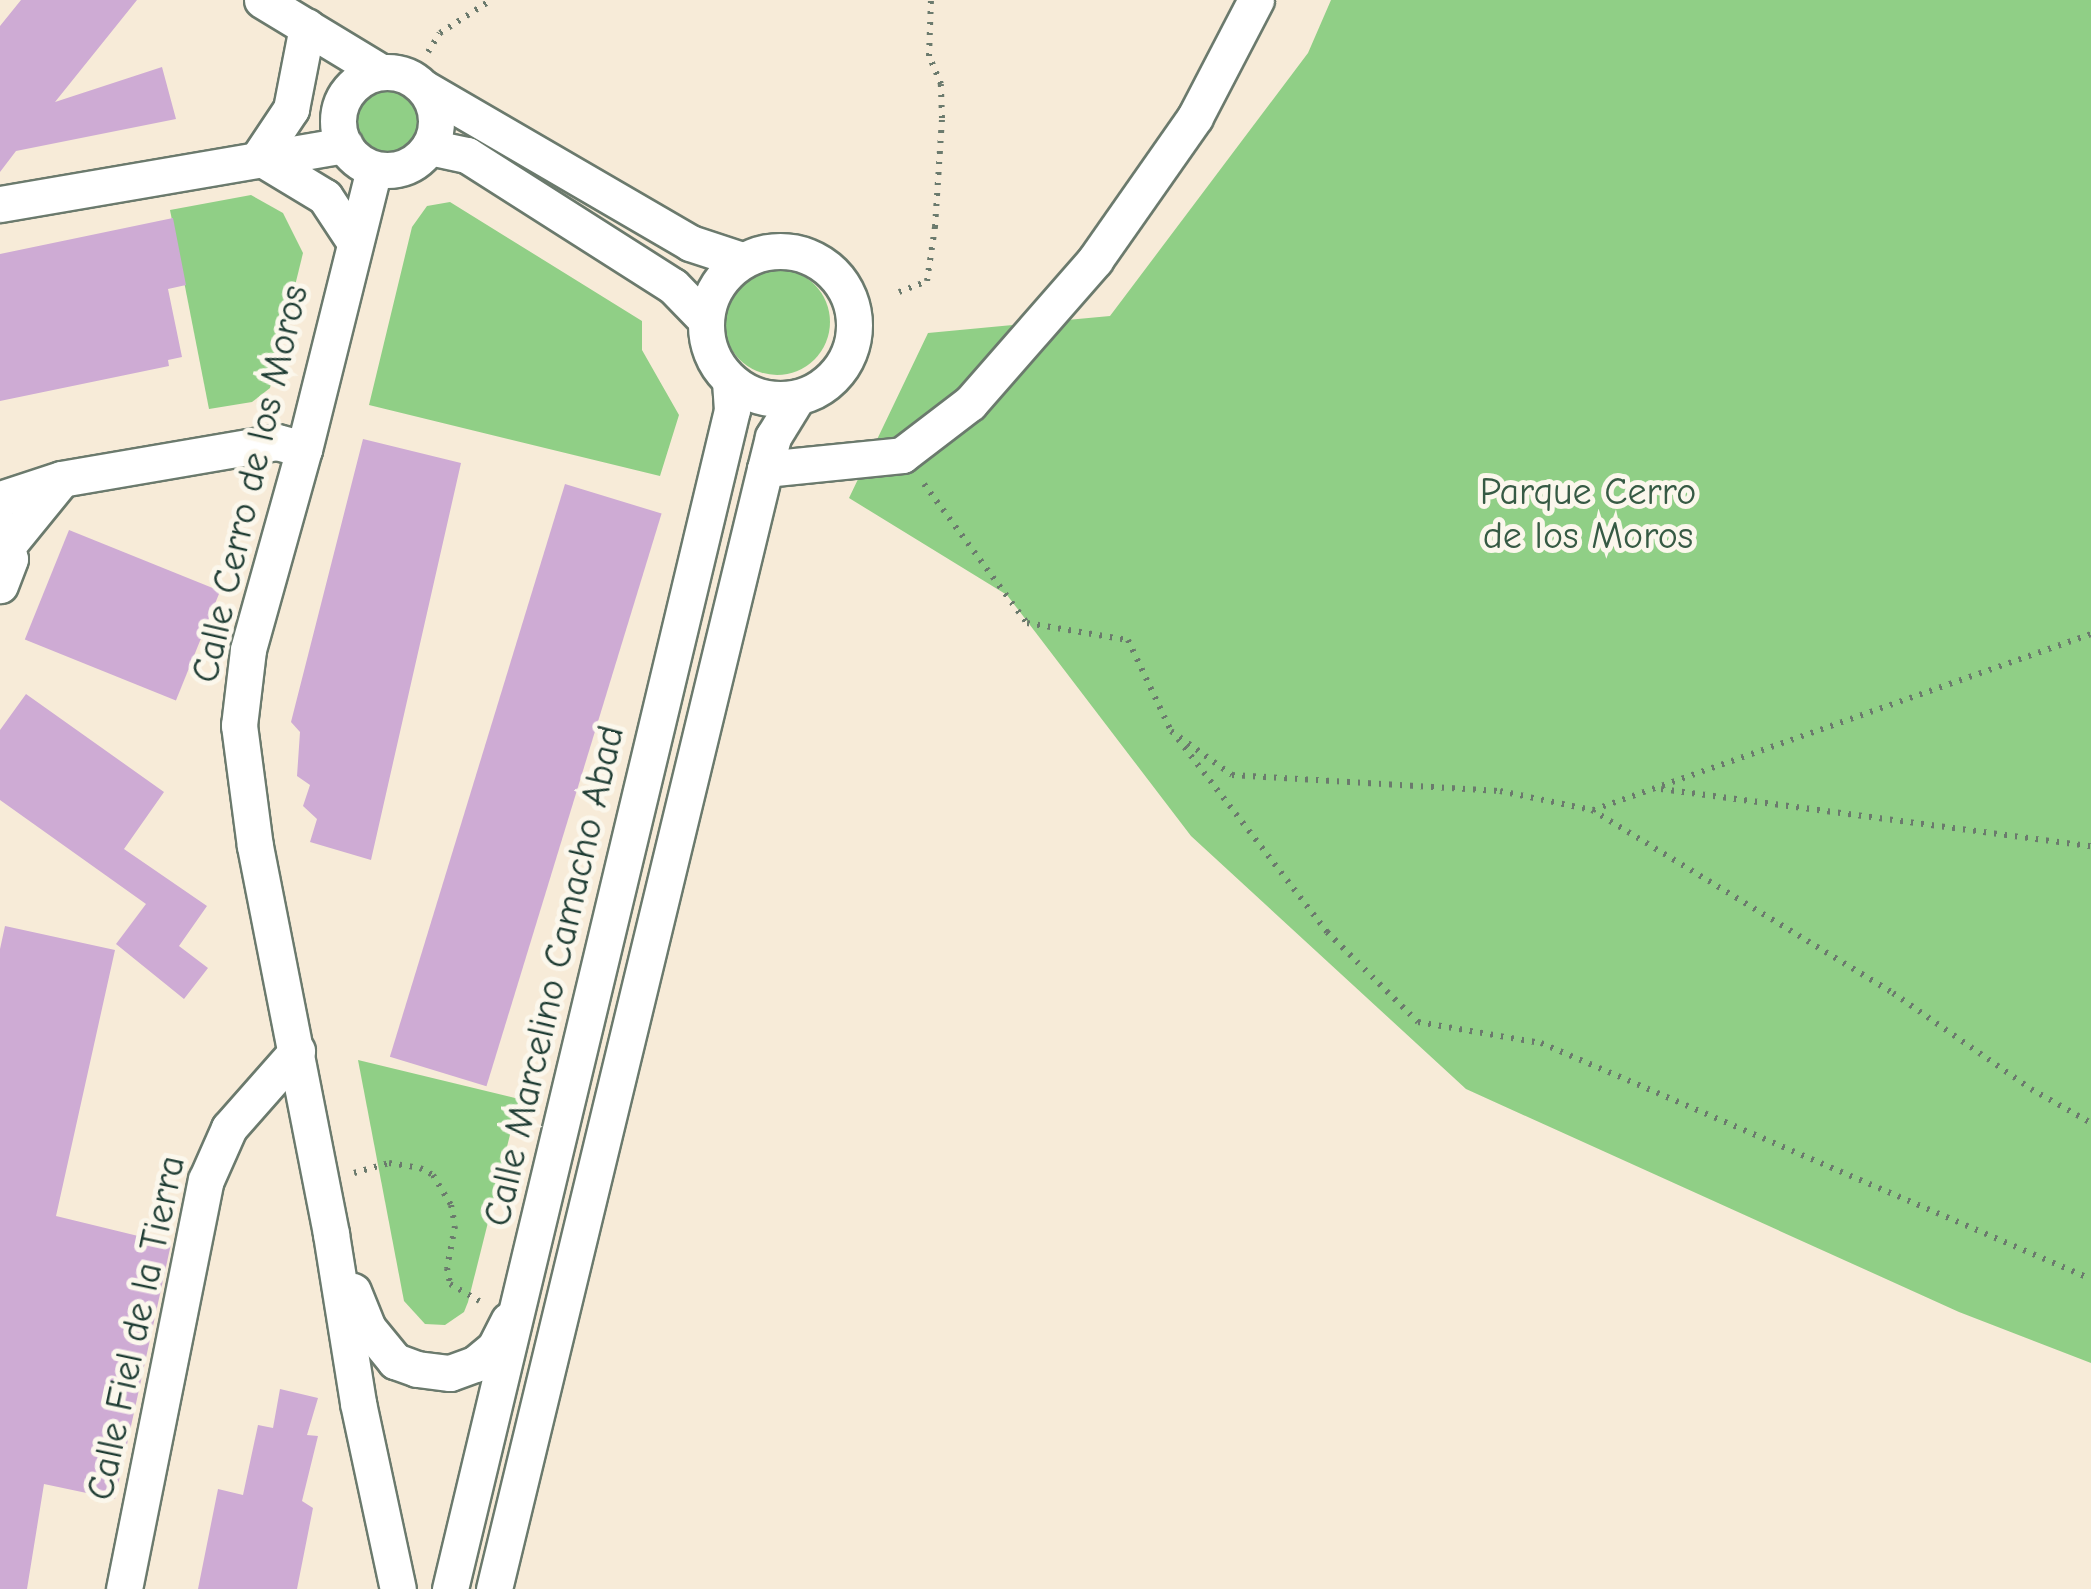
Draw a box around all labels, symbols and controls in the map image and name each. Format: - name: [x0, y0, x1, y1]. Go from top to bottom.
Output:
- street label: Calle Cerro de los Moros: [183, 281, 319, 687]
- park label: Parque Cerro de los Moros: [1480, 470, 1696, 560]
- street label: Calle Marcelino Camacho Abad: [475, 721, 635, 1231]
- street label: Calle Fiel de la Tierra: [78, 1152, 196, 1504]

